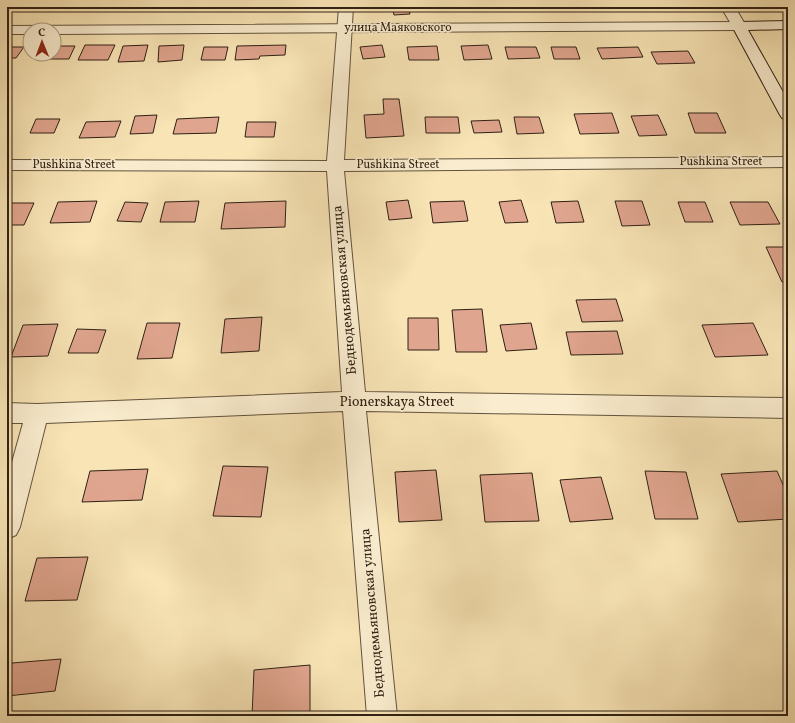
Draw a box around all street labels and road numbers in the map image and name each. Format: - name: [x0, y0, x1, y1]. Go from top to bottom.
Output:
- street label: улица Маяковского: [344, 20, 452, 36]
- street label: Pushkina Street: [679, 154, 763, 170]
- street label: Pushkina Street: [32, 157, 116, 173]
- street label: Pushkina Street: [356, 157, 440, 173]
- street label: Беднодемьяновская улица: [328, 204, 362, 376]
- street label: Pionerskaya Street: [340, 393, 455, 412]
- street label: Беднодемьяновская улица: [356, 527, 390, 699]

